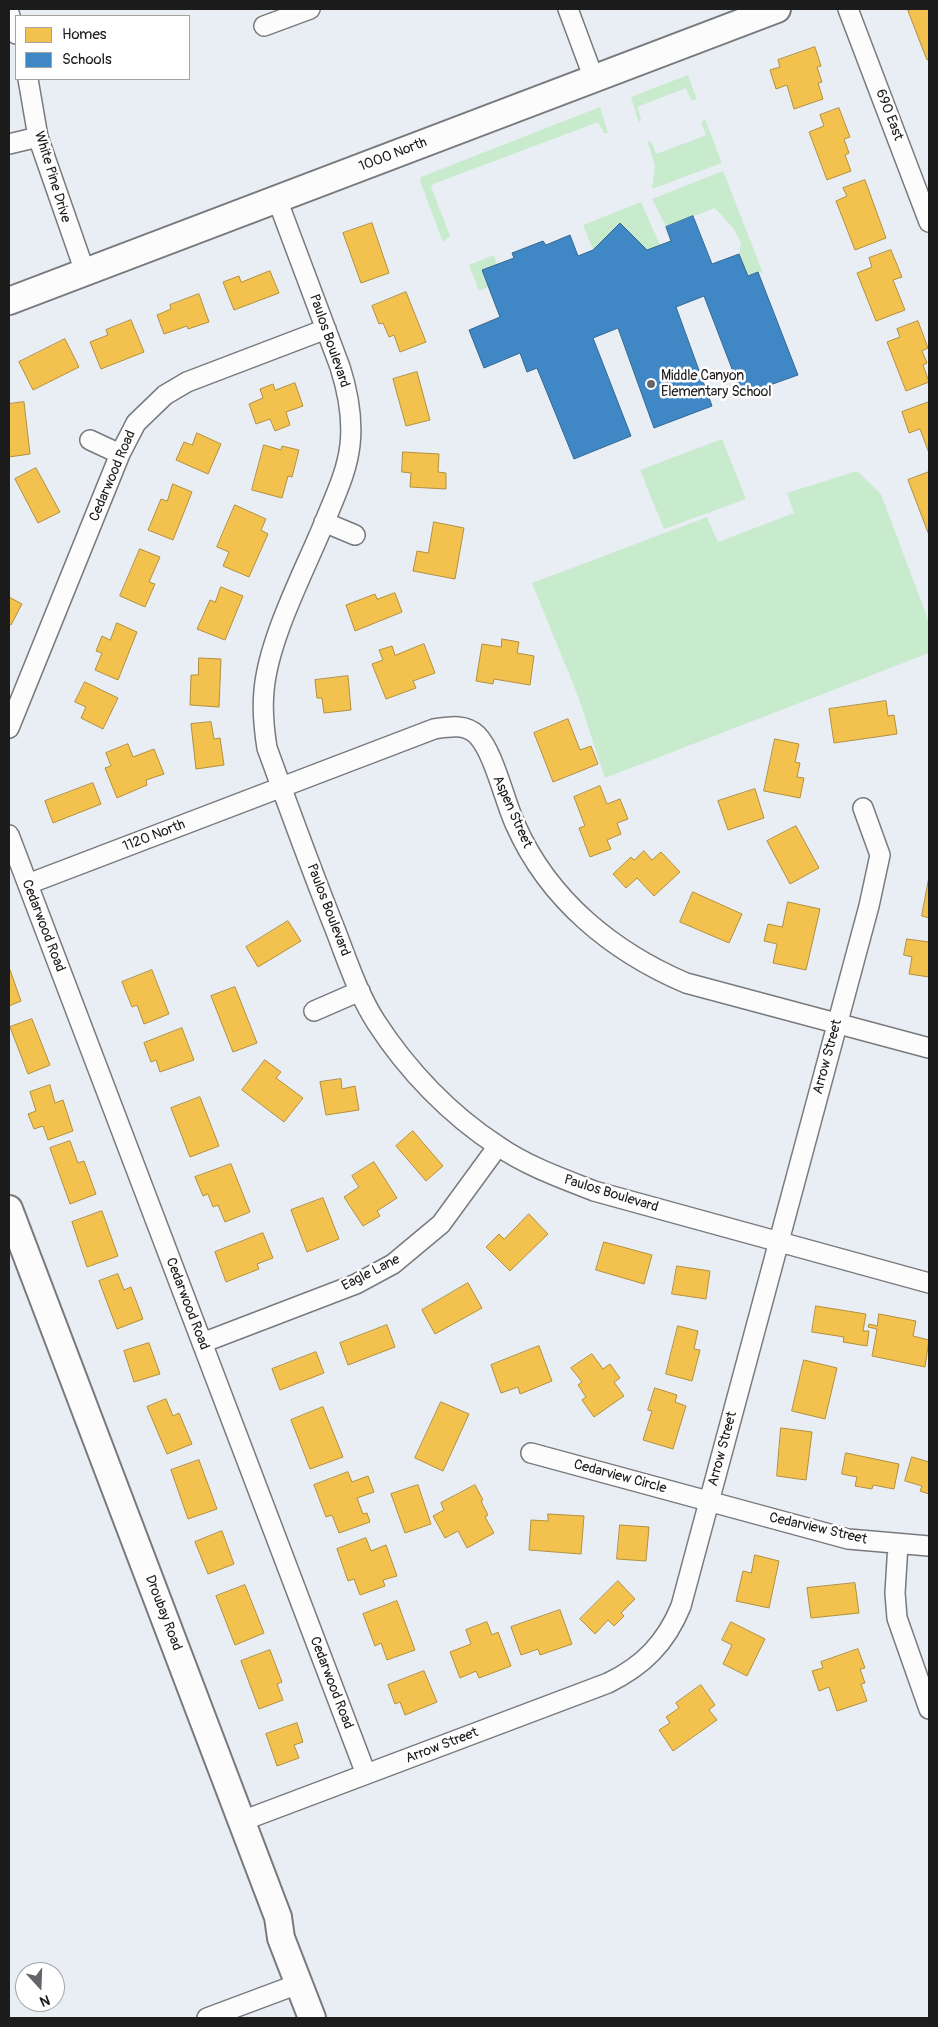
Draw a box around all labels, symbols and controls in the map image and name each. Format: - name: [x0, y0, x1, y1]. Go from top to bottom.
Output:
- legend: [15, 15, 190, 80]
- text: Homes: [62, 25, 107, 44]
- text: Schools: [62, 50, 112, 69]
- street label: 690 East: [872, 87, 906, 143]
- street label: White Pine Drive: [30, 129, 74, 225]
- street label: 1000 North: [357, 134, 429, 176]
- street label: Paulos Boulevard: [305, 292, 353, 390]
- place label: Middle Canyon Elementary School: [661, 368, 772, 401]
- marker: Middle Canyon Elementary School: [645, 378, 657, 390]
- street label: Cedarwood Road: [86, 428, 140, 524]
- street label: Aspen Street: [489, 773, 535, 851]
- street label: 1120 North: [120, 816, 188, 856]
- street label: Paulos Boulevard: [303, 861, 353, 959]
- street label: Cedarwood Road: [18, 878, 68, 974]
- street label: Arrow Street: [810, 1018, 846, 1096]
- street label: Paulos Boulevard: [562, 1172, 660, 1216]
- street label: Eagle Lane: [339, 1251, 403, 1295]
- street label: Cedarwood Road: [162, 1256, 212, 1352]
- street label: Arrow Street: [705, 1410, 741, 1488]
- street label: Cedarview Circle: [572, 1457, 668, 1497]
- street label: Cedarview Street: [767, 1510, 869, 1548]
- street label: Droubay Road: [141, 1573, 185, 1653]
- street label: Cedarwood Road: [306, 1635, 356, 1731]
- street label: Arrow Street: [403, 1724, 481, 1768]
- north arrow: [15, 1962, 65, 2012]
- text: N: [38, 1991, 52, 2010]

